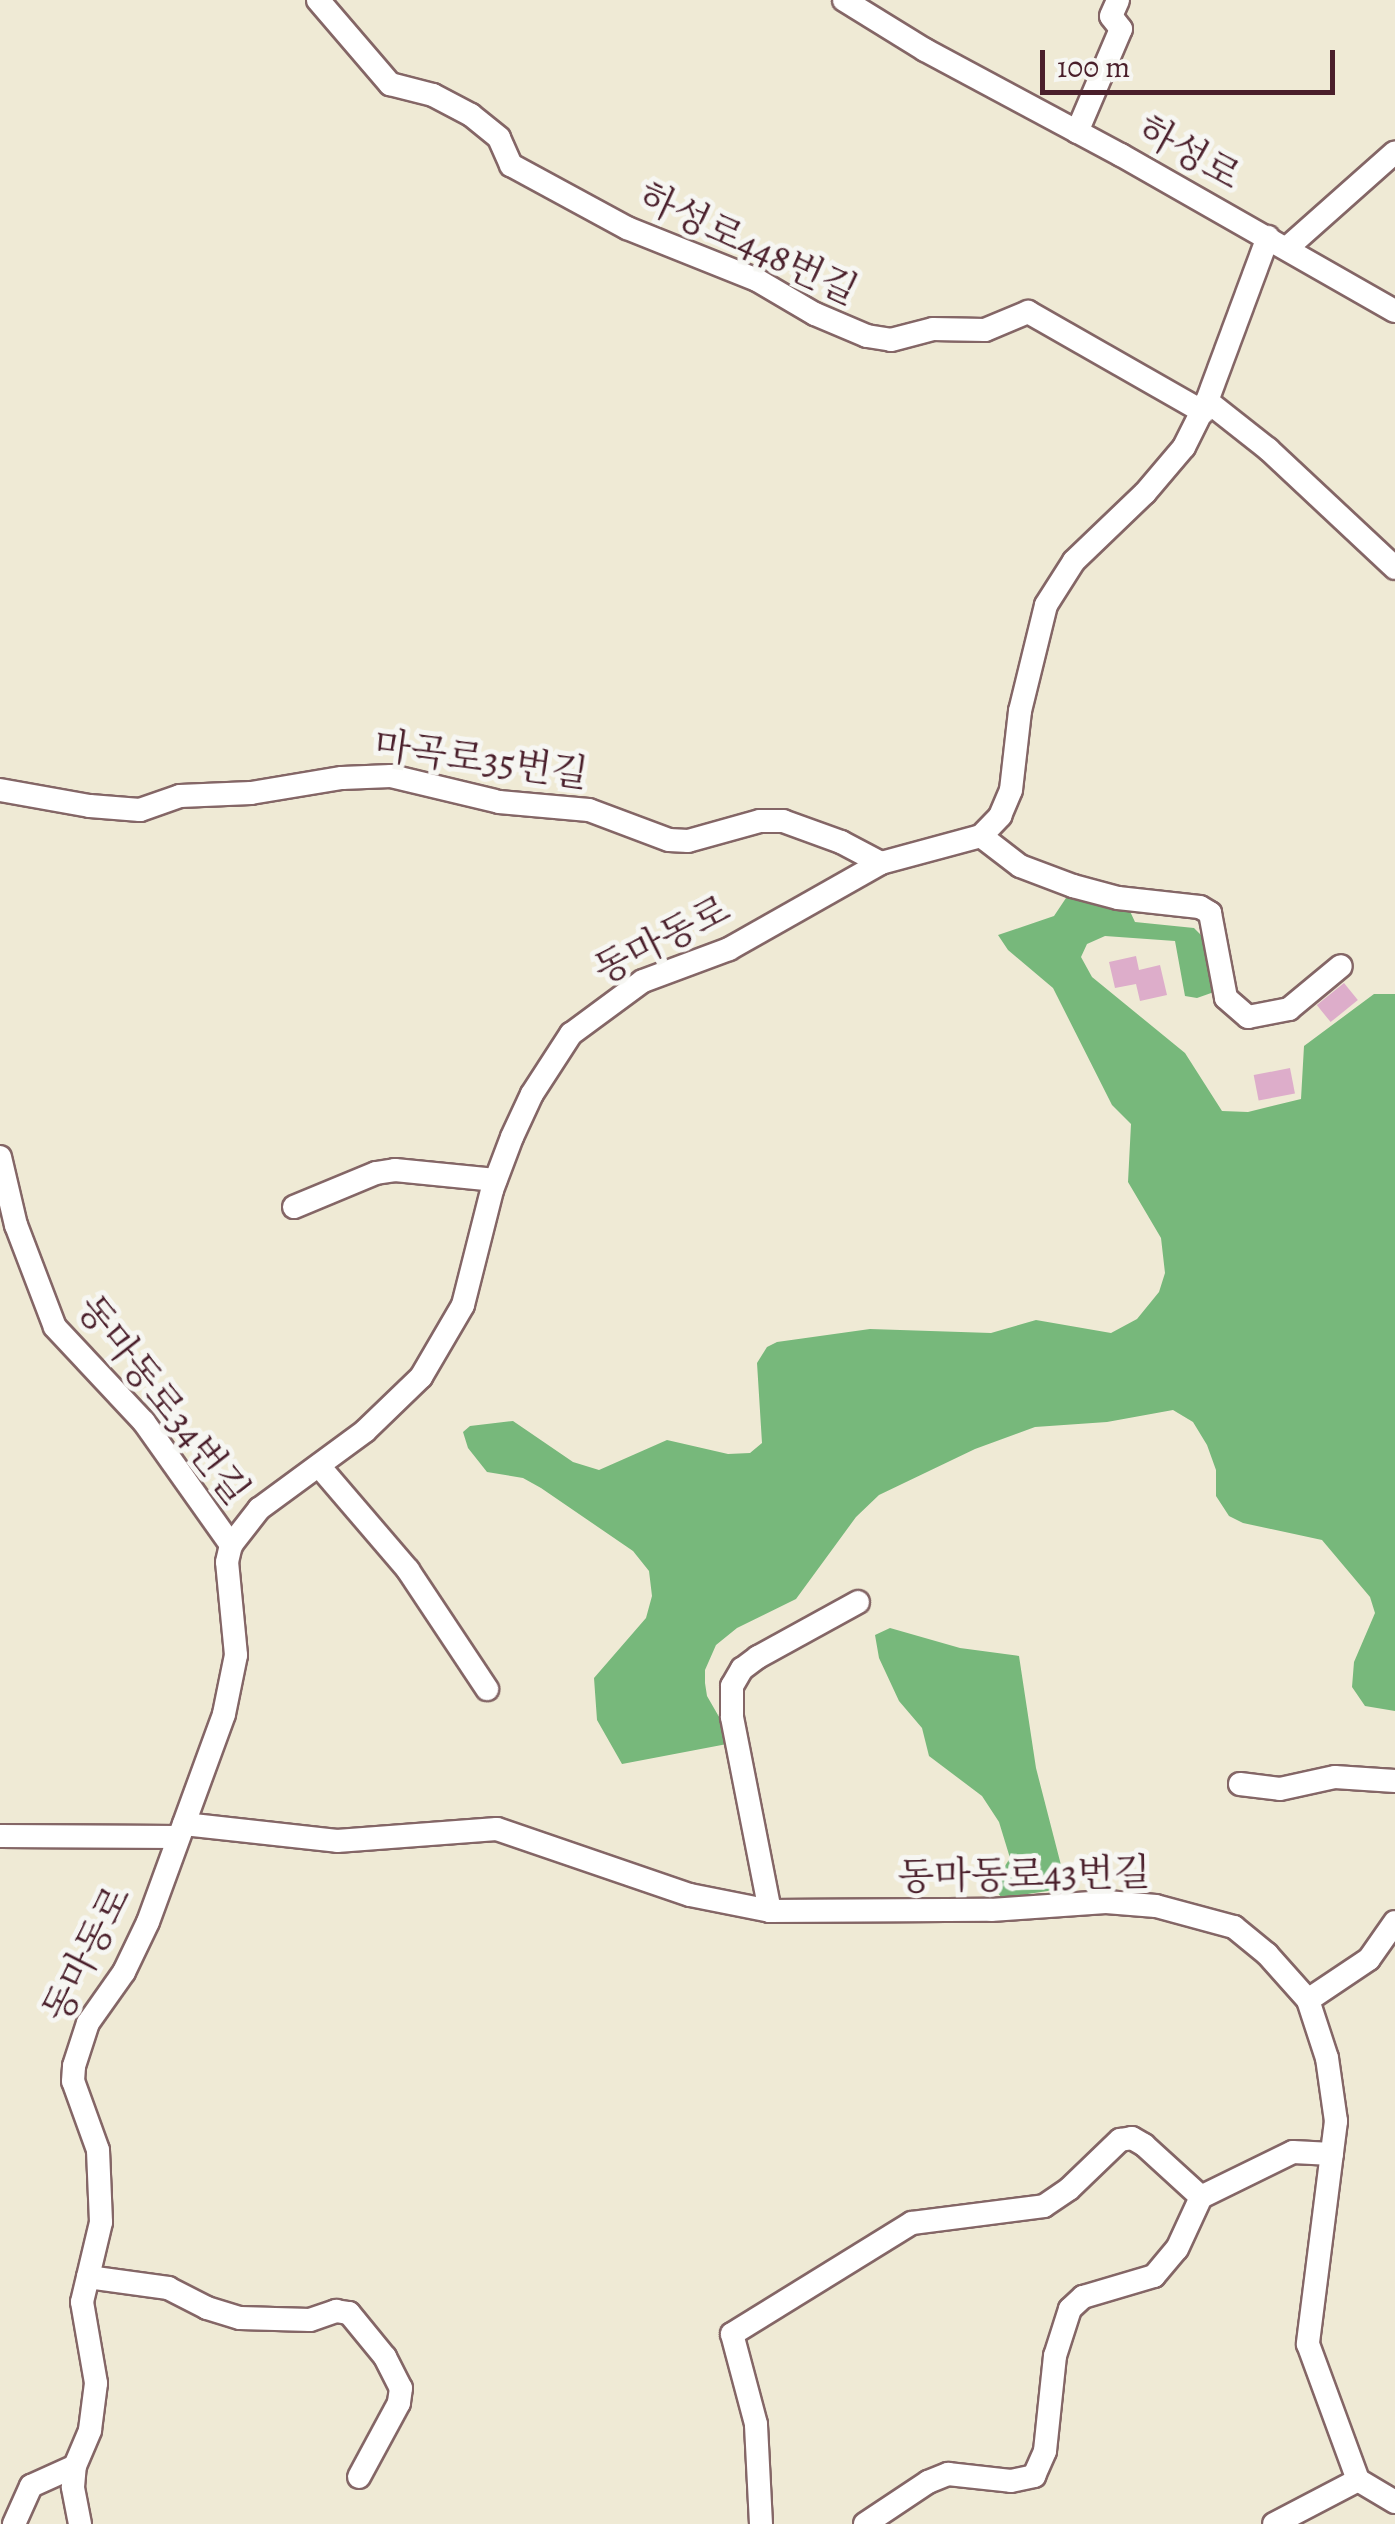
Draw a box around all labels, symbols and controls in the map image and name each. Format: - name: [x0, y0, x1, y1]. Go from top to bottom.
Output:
- scale bar: [1045, 30, 1340, 92]
- text: 100 m: [1057, 47, 1130, 87]
- street label: 하성로: [1130, 106, 1248, 200]
- street label: 하성로448번길: [631, 173, 865, 315]
- street label: 마곡로35번길: [371, 722, 591, 798]
- street label: 동마동로: [586, 886, 738, 994]
- street label: 동마동로34번길: [67, 1286, 259, 1514]
- street label: 동마동로43번길: [897, 1850, 1151, 1900]
- street label: 동마동로: [33, 1878, 141, 2030]

